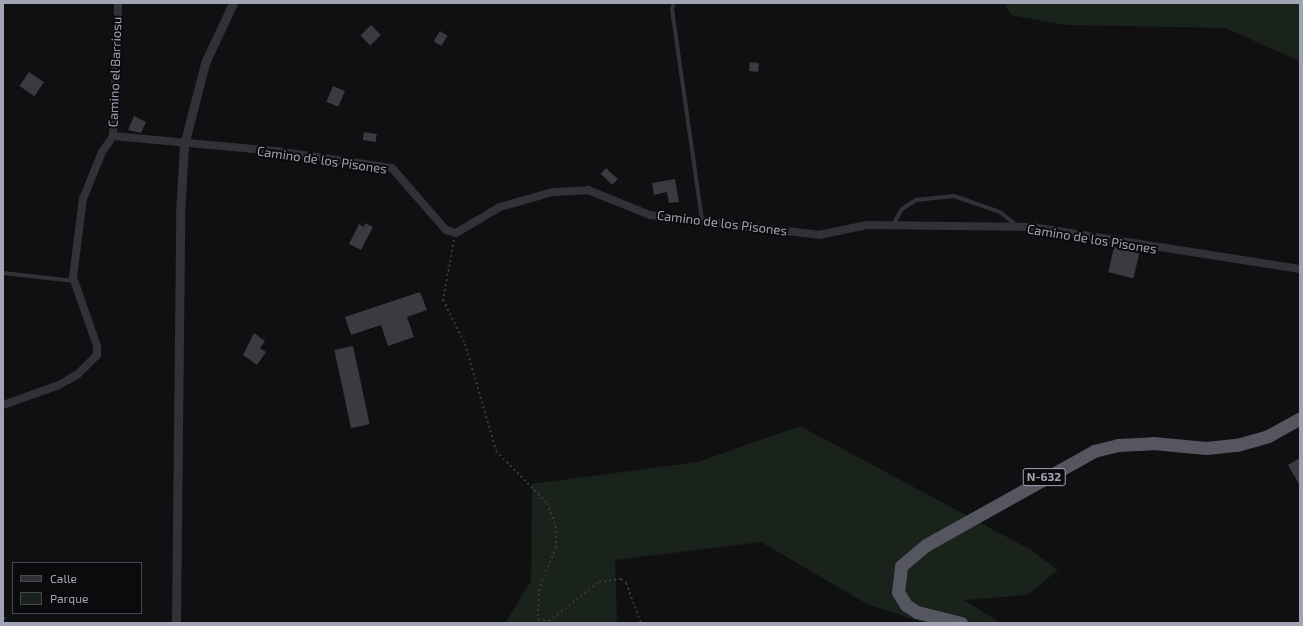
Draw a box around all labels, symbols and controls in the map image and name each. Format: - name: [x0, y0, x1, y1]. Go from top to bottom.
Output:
- street label: Camino el Barriosu: [105, 16, 125, 128]
- street label: Camino de los Pisones: [256, 143, 388, 177]
- street label: Camino de los Pisones: [656, 207, 788, 239]
- street label: Camino de los Pisones: [1026, 221, 1158, 257]
- road number: N-632: [1022, 467, 1066, 487]
- legend: [12, 562, 142, 614]
- text: Calle: [50, 571, 77, 585]
- text: Parque: [50, 591, 88, 605]

